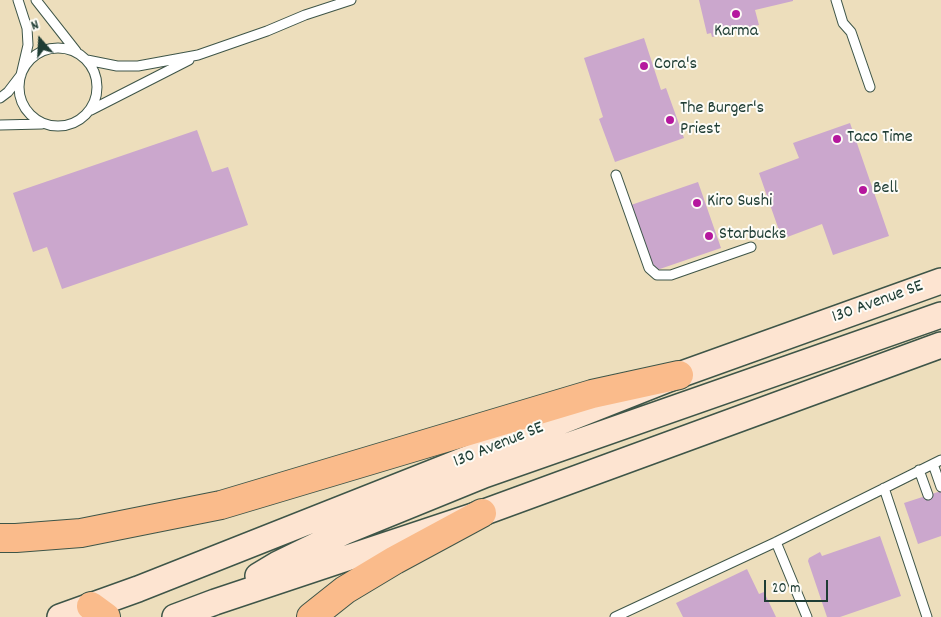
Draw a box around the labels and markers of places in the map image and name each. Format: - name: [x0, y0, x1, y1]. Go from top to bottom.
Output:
- marker: Karma: [730, 8, 742, 20]
- place label: Karma: [714, 22, 758, 44]
- place label: Cora's: [654, 55, 697, 77]
- marker: Cora's: [638, 60, 650, 72]
- place label: The Burger's Priest: [680, 99, 764, 142]
- marker: The Burger's Priest: [664, 114, 676, 126]
- place label: Taco Time: [847, 128, 913, 150]
- marker: Taco Time: [831, 133, 843, 145]
- place label: Bell: [873, 179, 898, 201]
- marker: Bell: [857, 184, 869, 196]
- place label: Kiro Sushi: [707, 192, 772, 214]
- marker: Kiro Sushi: [691, 197, 703, 209]
- place label: Starbucks: [719, 225, 786, 247]
- marker: Starbucks: [703, 230, 715, 242]

